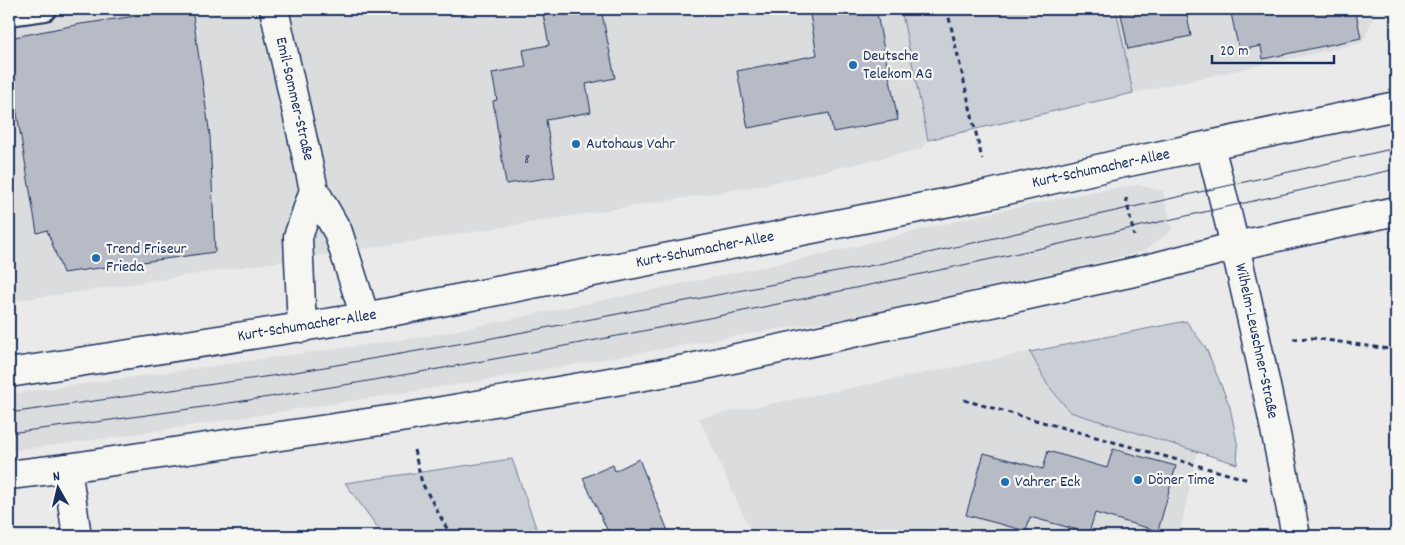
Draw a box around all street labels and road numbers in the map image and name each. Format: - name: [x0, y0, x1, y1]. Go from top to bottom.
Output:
- street label: Emil-Sommer-Straße: [269, 35, 319, 163]
- street label: Kurt-Schumacher-Allee: [1030, 143, 1172, 195]
- street label: Kurt-Schumacher-Allee: [634, 225, 776, 275]
- street label: Wilhelm-Leuschner-Straße: [1228, 261, 1284, 421]
- street label: Kurt-Schumacher-Allee: [236, 304, 378, 348]

